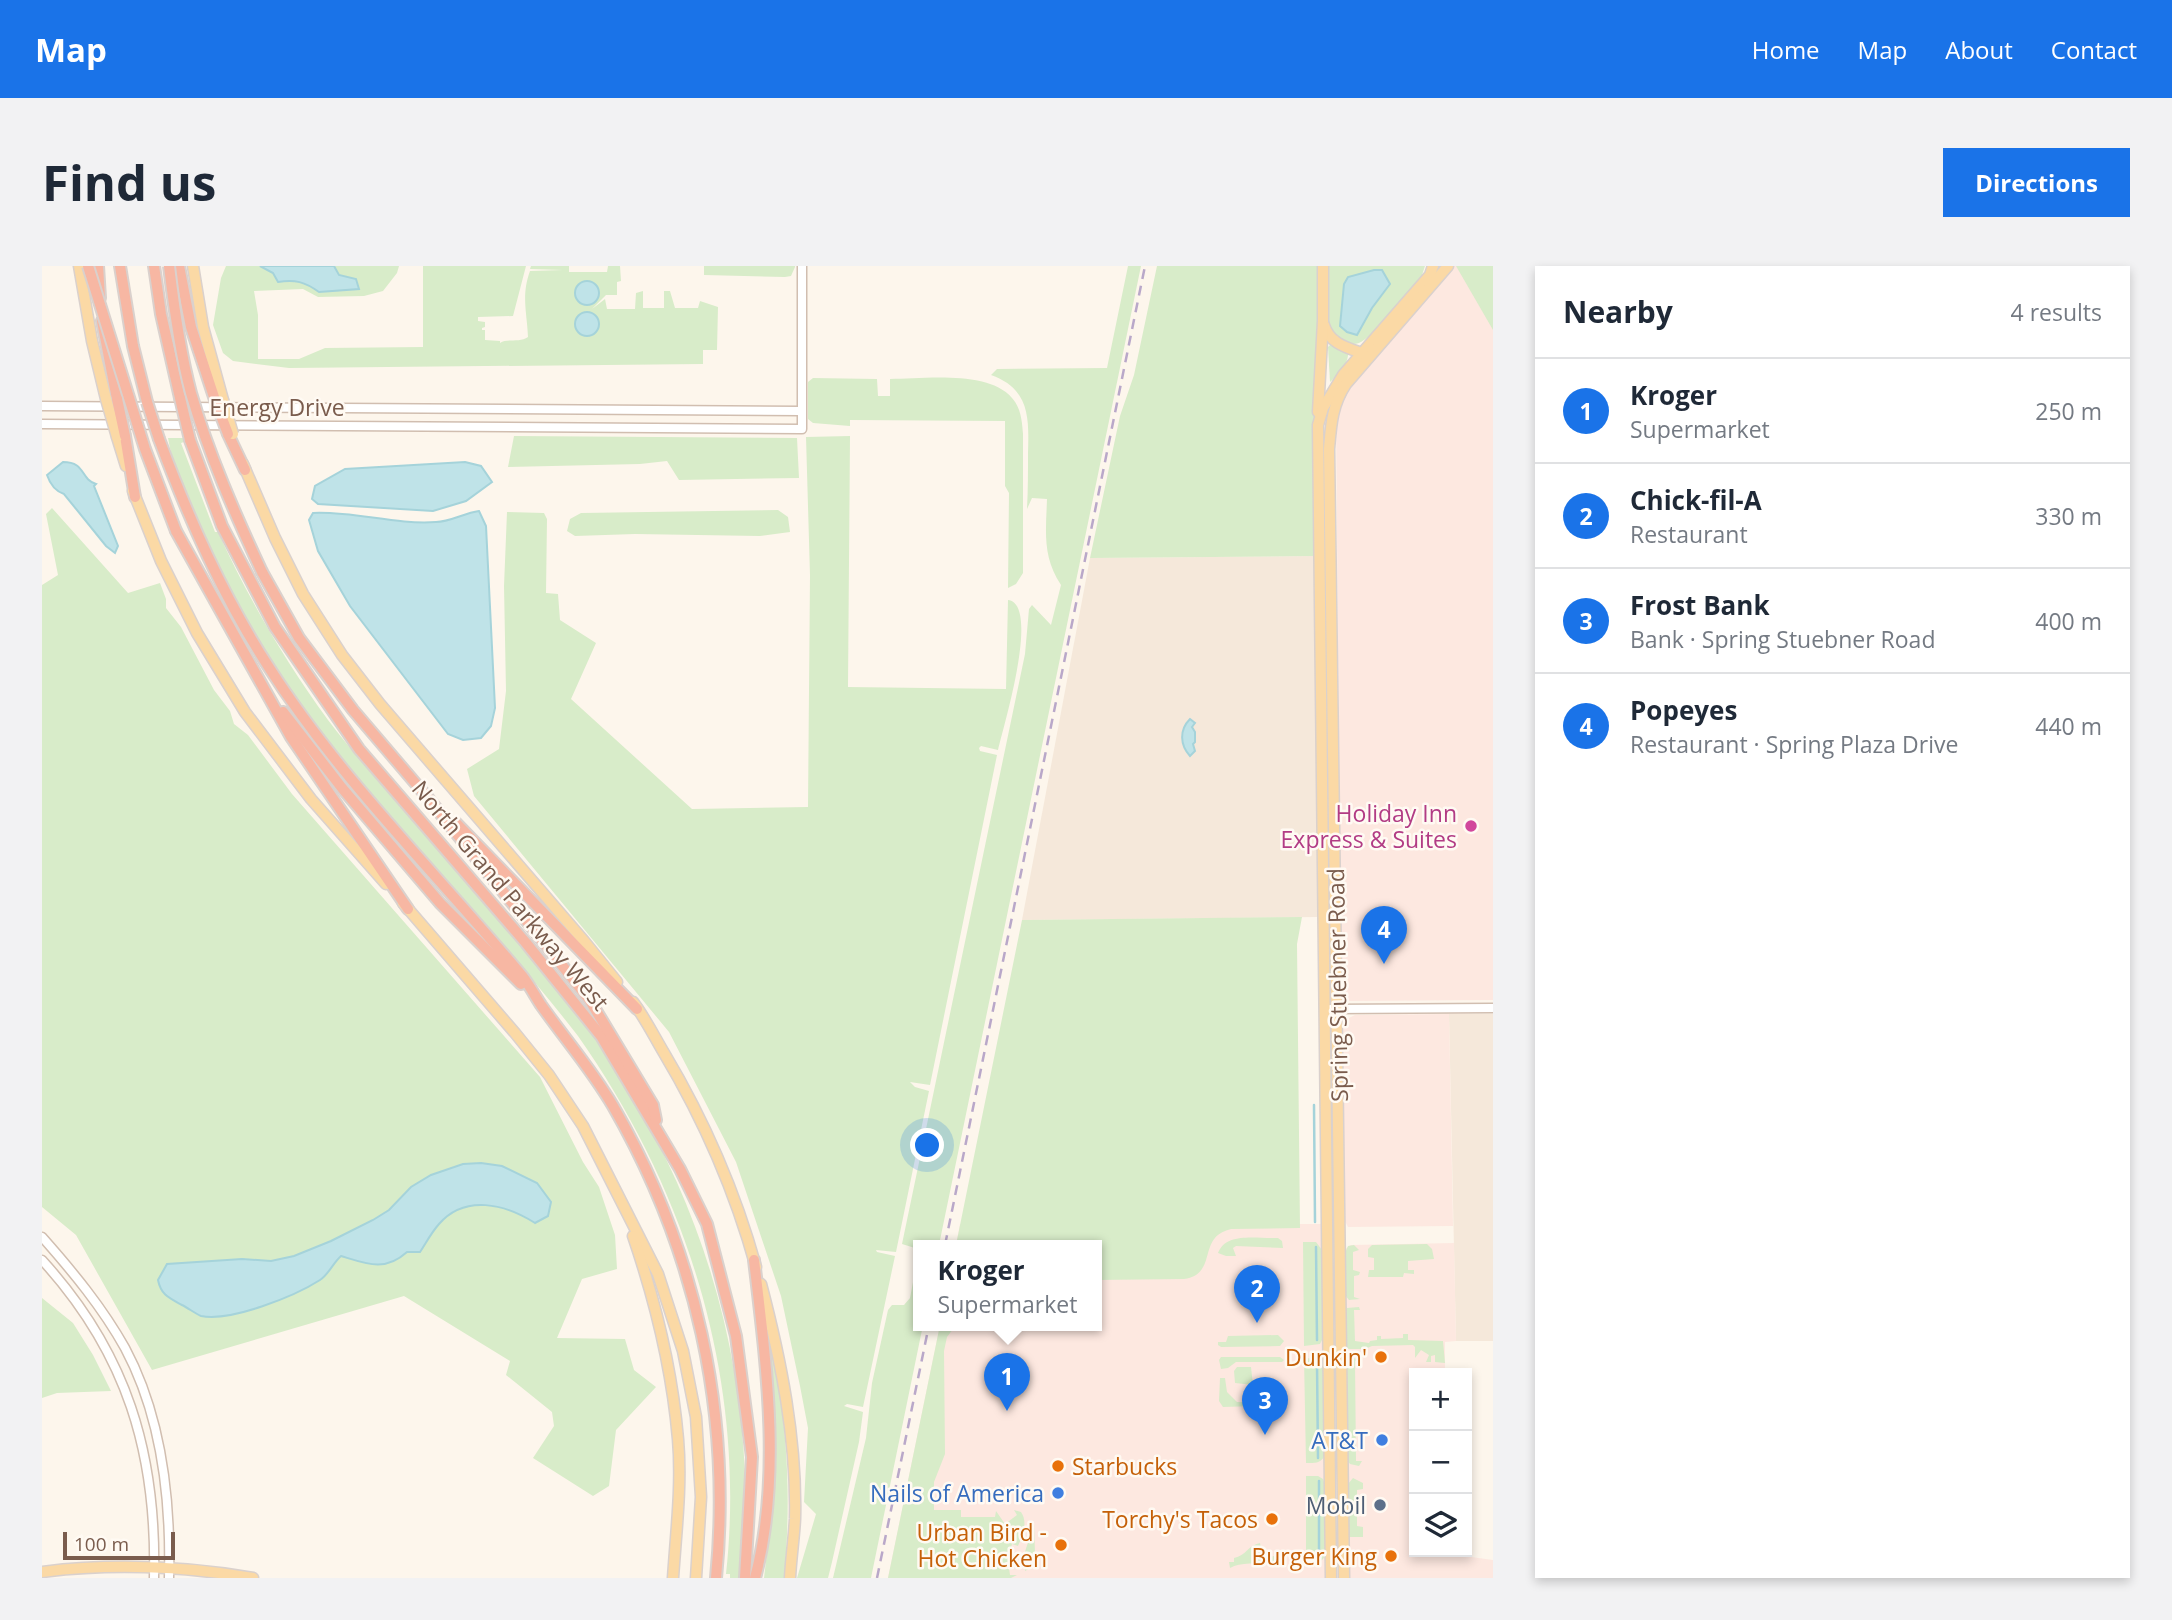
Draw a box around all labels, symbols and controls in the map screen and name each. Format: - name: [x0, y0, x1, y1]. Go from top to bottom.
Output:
- text: Map: [35, 27, 107, 72]
- text: Home: [1752, 33, 1820, 66]
- text: Map: [1858, 33, 1907, 66]
- text: About: [1945, 33, 2013, 66]
- text: Contact: [2051, 33, 2137, 66]
- button: Directions: [1943, 148, 2130, 217]
- text: Find us: [42, 149, 216, 215]
- text: Nearby: [1563, 291, 1673, 332]
- text: 4 results: [2011, 296, 2102, 328]
- text: Kroger: [1630, 377, 1717, 413]
- street label: Energy Drive: [209, 391, 345, 423]
- text: 1: [1579, 395, 1593, 427]
- text: 250 m: [2035, 395, 2102, 427]
- text: Supermarket: [1630, 413, 1770, 445]
- text: Chick-fil-A: [1630, 482, 1762, 518]
- text: 2: [1579, 500, 1593, 532]
- text: 330 m: [2035, 500, 2102, 532]
- text: Restaurant: [1630, 518, 1748, 550]
- text: Frost Bank: [1630, 587, 1770, 623]
- text: 3: [1579, 605, 1593, 637]
- text: 400 m: [2035, 605, 2102, 637]
- text: Bank · Spring Stuebner Road: [1630, 623, 1935, 655]
- text: Popeyes: [1630, 692, 1737, 728]
- text: 4: [1579, 710, 1593, 742]
- text: 440 m: [2035, 710, 2102, 742]
- text: Restaurant · Spring Plaza Drive: [1630, 728, 1958, 760]
- street label: North Grand Parkway West: [405, 773, 617, 1017]
- place label: Holiday Inn Express & Suites: [1281, 797, 1457, 855]
- marker: Holiday Inn Express & Suites: [1463, 818, 1479, 834]
- street label: Spring Stuebner Road: [1319, 868, 1355, 1102]
- pin: 4: [1361, 906, 1407, 964]
- your location: [910, 1128, 944, 1162]
- popup: [913, 1240, 1102, 1331]
- text: Kroger: [938, 1252, 1025, 1288]
- pin: 2: [1234, 1265, 1280, 1323]
- text: Supermarket: [938, 1288, 1077, 1320]
- place label: Dunkin': [1285, 1341, 1367, 1373]
- marker: Dunkin': [1373, 1349, 1389, 1365]
- pin: 1: [984, 1353, 1030, 1411]
- map controls: [1409, 1368, 1472, 1557]
- button: +: [1409, 1368, 1472, 1431]
- pin: 3: [1242, 1377, 1288, 1435]
- place label: AT&T: [1311, 1424, 1368, 1456]
- button: −: [1409, 1431, 1472, 1494]
- marker: AT&T: [1374, 1432, 1390, 1448]
- place label: Starbucks: [1072, 1450, 1177, 1482]
- marker: Starbucks: [1050, 1458, 1066, 1474]
- place label: Nails of America: [870, 1477, 1044, 1509]
- marker: Nails of America: [1050, 1485, 1066, 1501]
- place label: Mobil: [1306, 1489, 1366, 1521]
- button: layers: [1409, 1494, 1472, 1557]
- marker: Mobil: [1372, 1497, 1388, 1513]
- place label: Torchy's Tacos: [1102, 1503, 1258, 1535]
- marker: Torchy's Tacos: [1264, 1511, 1280, 1527]
- place label: Urban Bird - Hot Chicken: [916, 1516, 1047, 1574]
- scale bar: [63, 1529, 175, 1561]
- text: 100 m: [74, 1531, 129, 1557]
- marker: Urban Bird - Hot Chicken: [1053, 1537, 1069, 1553]
- place label: Burger King: [1251, 1540, 1378, 1572]
- marker: Burger King: [1383, 1548, 1399, 1564]

